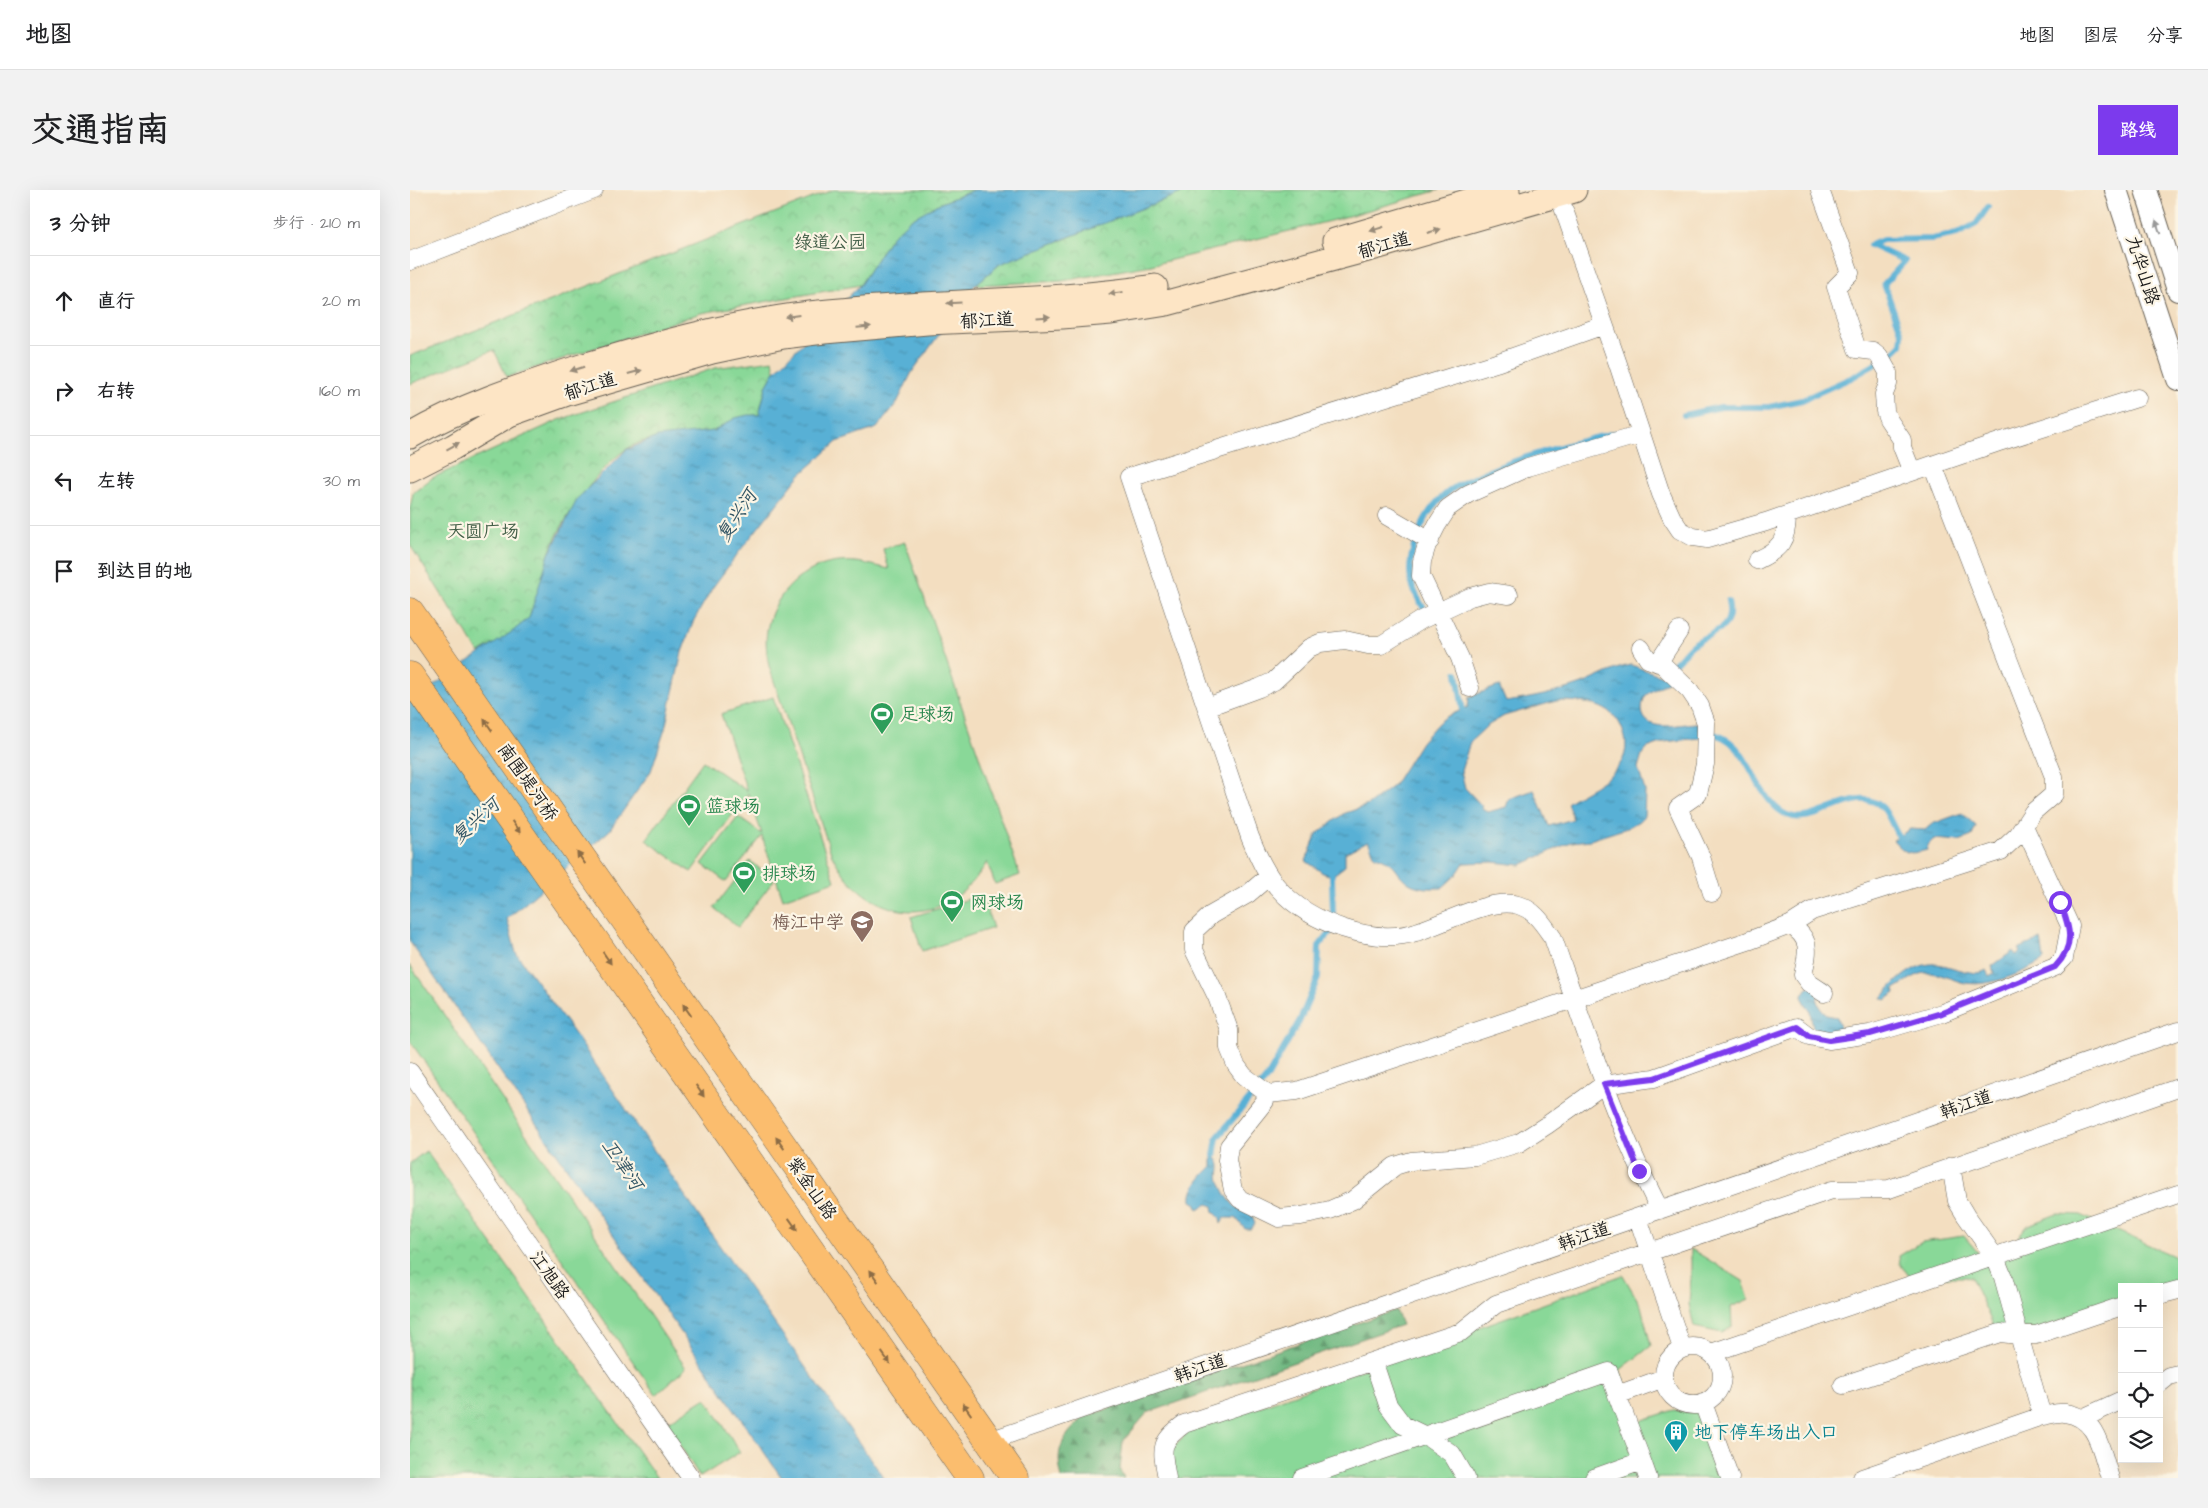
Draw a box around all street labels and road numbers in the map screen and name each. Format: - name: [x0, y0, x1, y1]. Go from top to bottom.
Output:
- street label: 郁江道: [1355, 226, 1414, 265]
- street label: 九华山路: [2120, 232, 2166, 308]
- street label: 郁江道: [959, 307, 1015, 334]
- street label: 郁江道: [561, 366, 620, 407]
- street label: 南围堤河桥: [492, 738, 564, 826]
- street label: 韩江道: [1937, 1084, 1996, 1125]
- street label: 紫金山路: [781, 1152, 842, 1225]
- street label: 韩江道: [1555, 1216, 1614, 1257]
- street label: 江旭路: [524, 1246, 575, 1305]
- street label: 韩江道: [1171, 1348, 1230, 1389]

